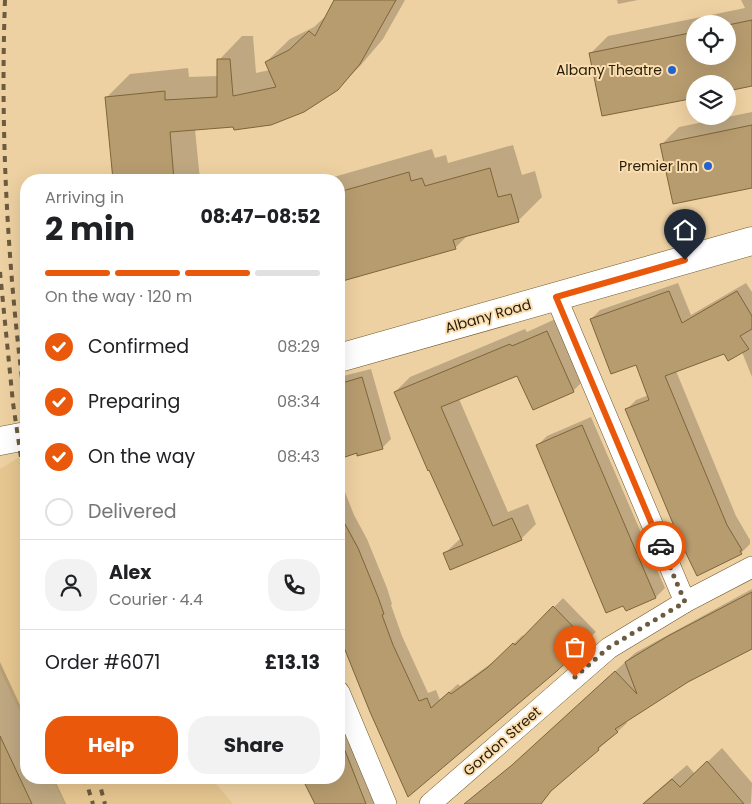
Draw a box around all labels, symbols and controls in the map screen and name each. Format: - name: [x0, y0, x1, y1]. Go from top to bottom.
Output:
- map controls: [686, 15, 736, 125]
- button: locate: [686, 15, 736, 65]
- place label: Albany Theatre: [556, 60, 662, 80]
- marker: Albany Theatre: [666, 64, 678, 76]
- button: layers: [686, 75, 736, 125]
- place label: Premier Inn: [619, 156, 698, 176]
- marker: Premier Inn: [702, 160, 714, 172]
- text: Arriving in: [45, 186, 124, 209]
- text: 08:47–08:52: [200, 203, 320, 230]
- text: 2 min: [45, 206, 135, 251]
- pin: [664, 209, 706, 260]
- icon: home: [671, 216, 699, 244]
- text: On the way · 120 m: [45, 285, 192, 308]
- street label: Albany Road: [443, 294, 533, 338]
- icon: check: [45, 333, 73, 361]
- text: Confirmed: [88, 333, 189, 360]
- text: 08:29: [277, 335, 320, 358]
- icon: check: [45, 388, 73, 416]
- text: Preparing: [88, 388, 180, 415]
- text: 08:34: [277, 390, 320, 413]
- icon: check: [45, 443, 73, 471]
- text: On the way: [88, 443, 195, 470]
- text: 08:43: [277, 445, 320, 468]
- text: Delivered: [88, 498, 177, 525]
- courier: [636, 521, 686, 571]
- icon: car: [647, 532, 675, 560]
- button: person: [45, 559, 97, 611]
- text: Alex: [109, 559, 151, 586]
- button: phone: [268, 559, 320, 611]
- text: Courier · 4.4: [109, 588, 203, 611]
- pin: [554, 626, 596, 677]
- icon: bag: [561, 633, 589, 661]
- text: Order #6071: [45, 649, 160, 676]
- text: £13.13: [265, 649, 320, 676]
- street label: Gordon Street: [459, 702, 545, 780]
- button: Help: [45, 716, 178, 774]
- button: Share: [188, 716, 320, 774]

